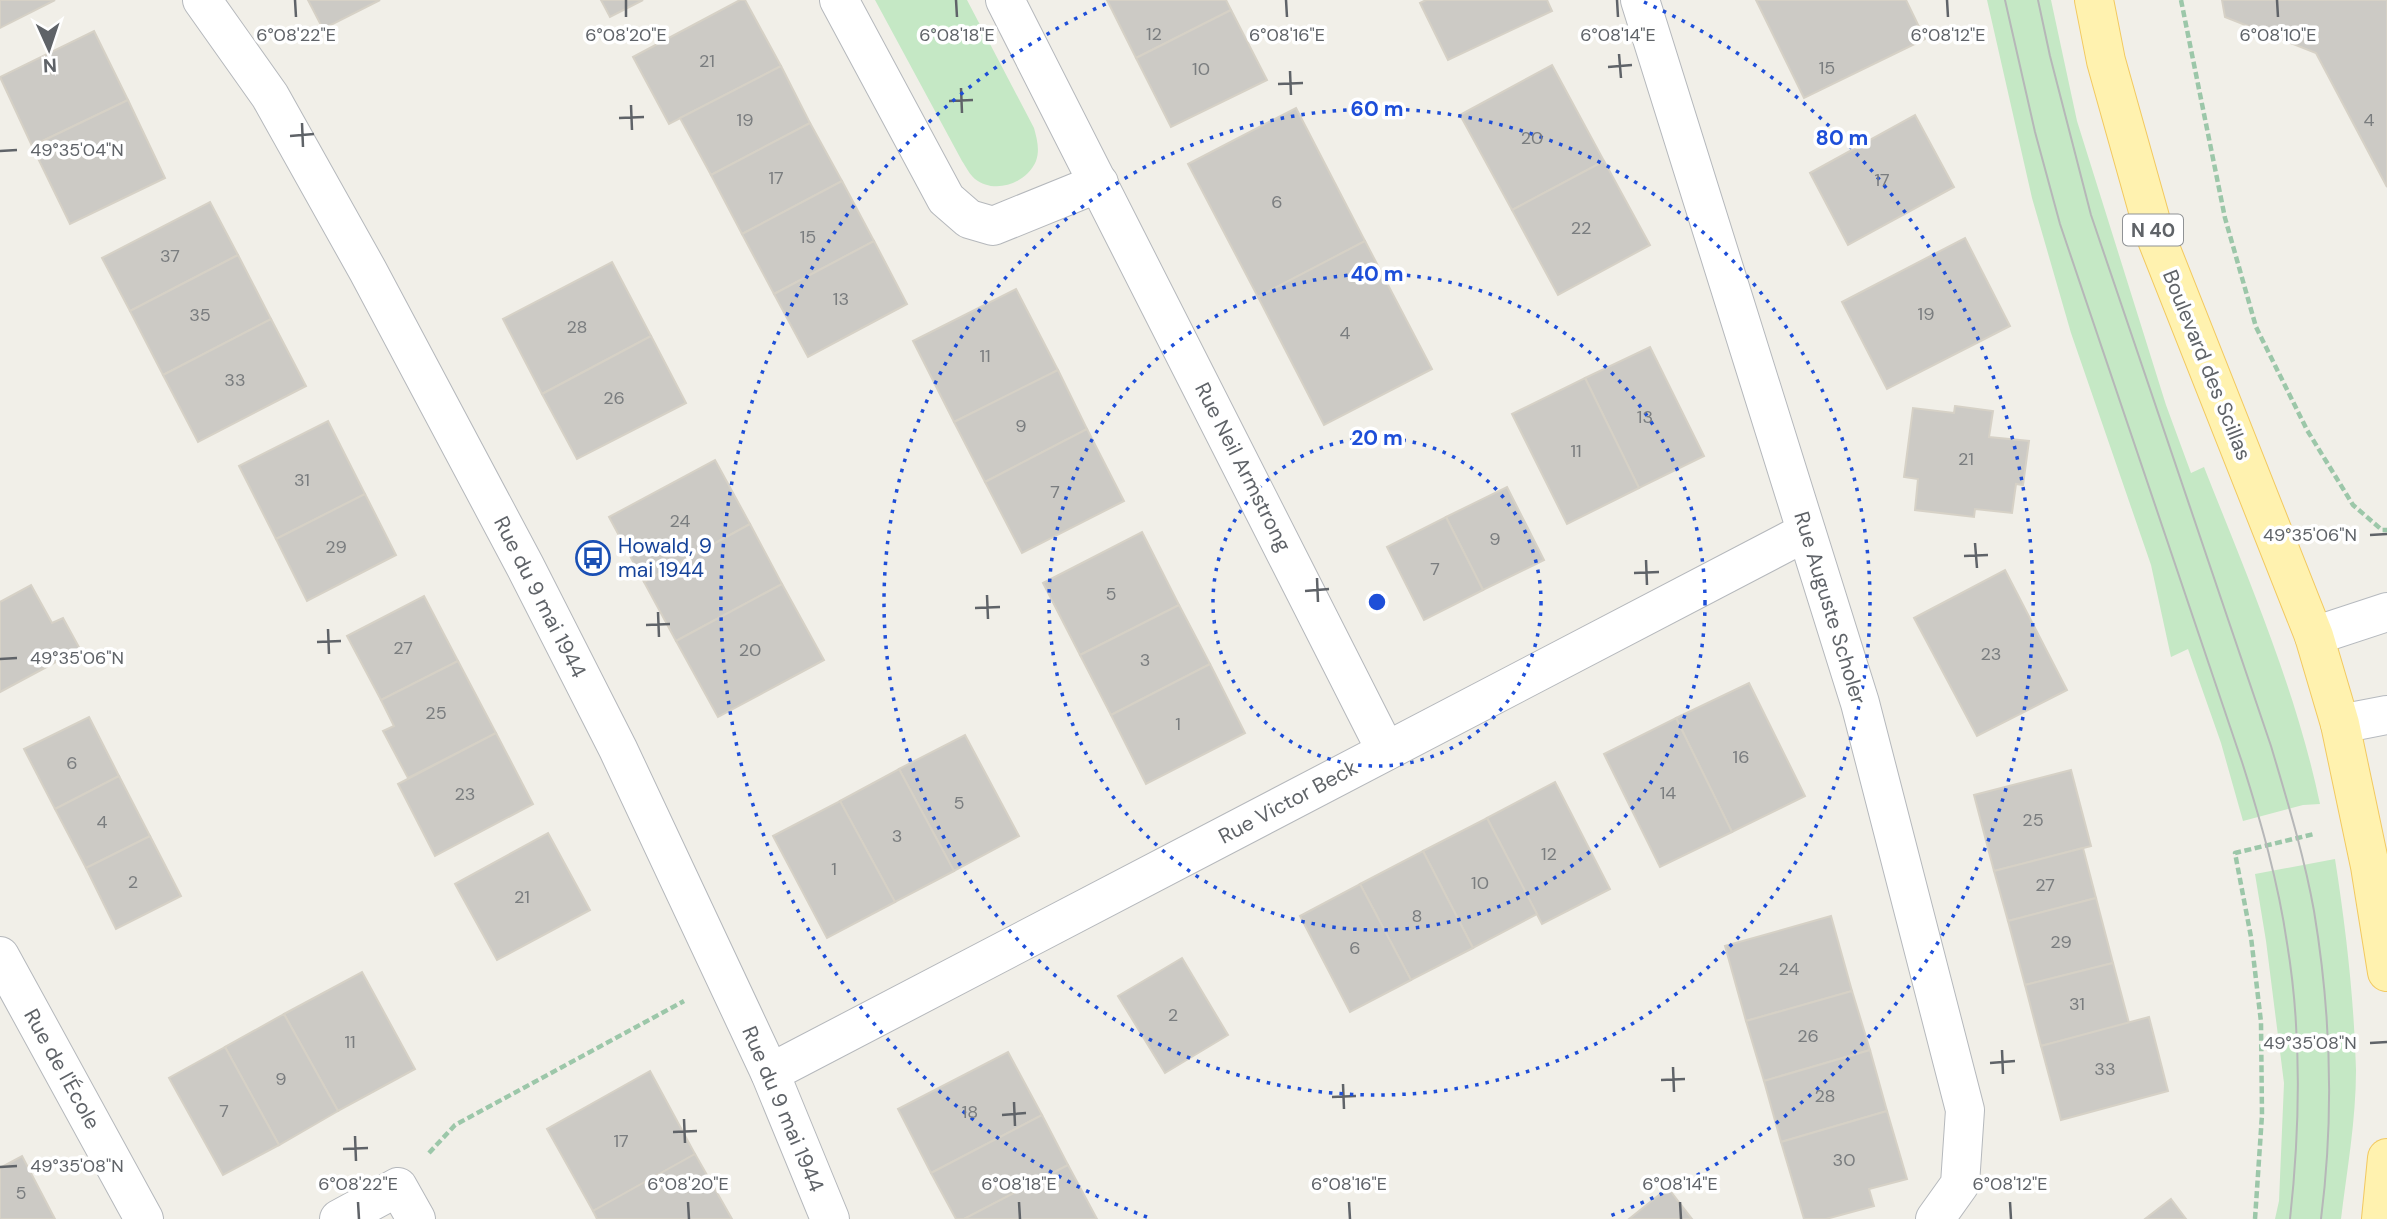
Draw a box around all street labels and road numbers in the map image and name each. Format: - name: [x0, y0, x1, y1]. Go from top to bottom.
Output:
- road number: N 40: [2123, 214, 2183, 246]
- street label: Boulevard des Scillas: [2156, 266, 2258, 464]
- street label: Rue Neil Armstrong: [1188, 378, 1298, 557]
- street label: Rue Auguste Scholer: [1787, 508, 1873, 708]
- street label: Rue du 9 mai 1944: [487, 512, 593, 683]
- street label: Rue Victor Beck: [1214, 753, 1363, 850]
- street label: Rue de l'École: [17, 1004, 107, 1134]
- street label: Rue du 9 mai 1944: [735, 1022, 831, 1196]

